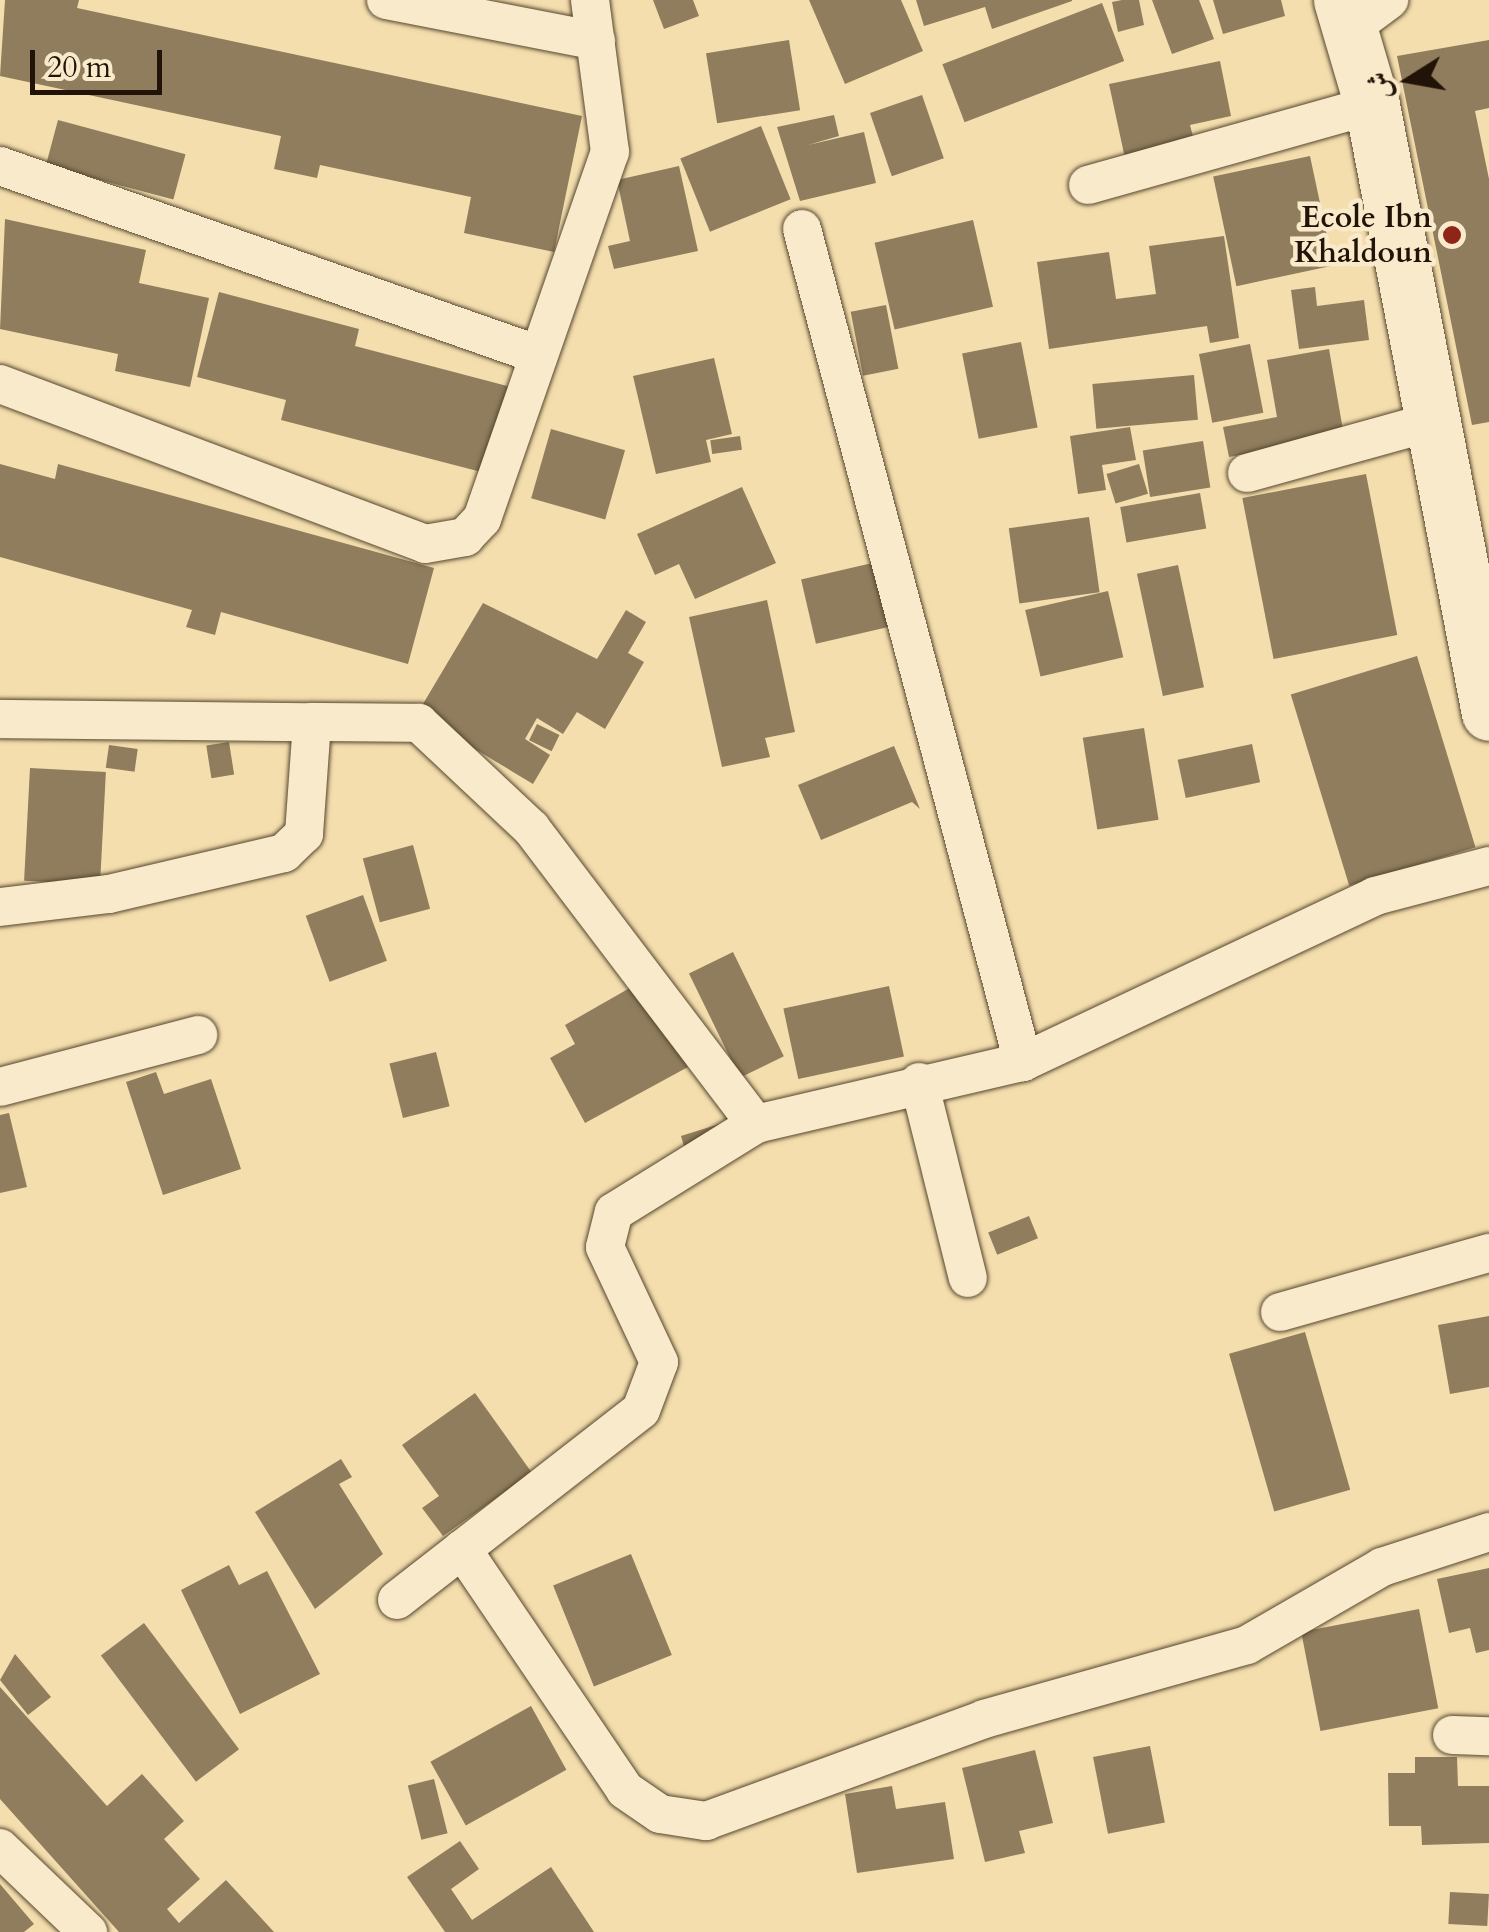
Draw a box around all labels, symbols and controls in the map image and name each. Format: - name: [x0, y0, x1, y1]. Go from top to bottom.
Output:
- scale bar: [35, 30, 168, 92]
- north arrow: [1359, 30, 1459, 130]
- text: 20 m: [47, 47, 111, 88]
- text: ش: [1358, 68, 1401, 103]
- place label: Ecole Ibn Khaldoun: [1294, 200, 1432, 270]
- marker: Ecole Ibn Khaldoun: [1441, 224, 1463, 246]

